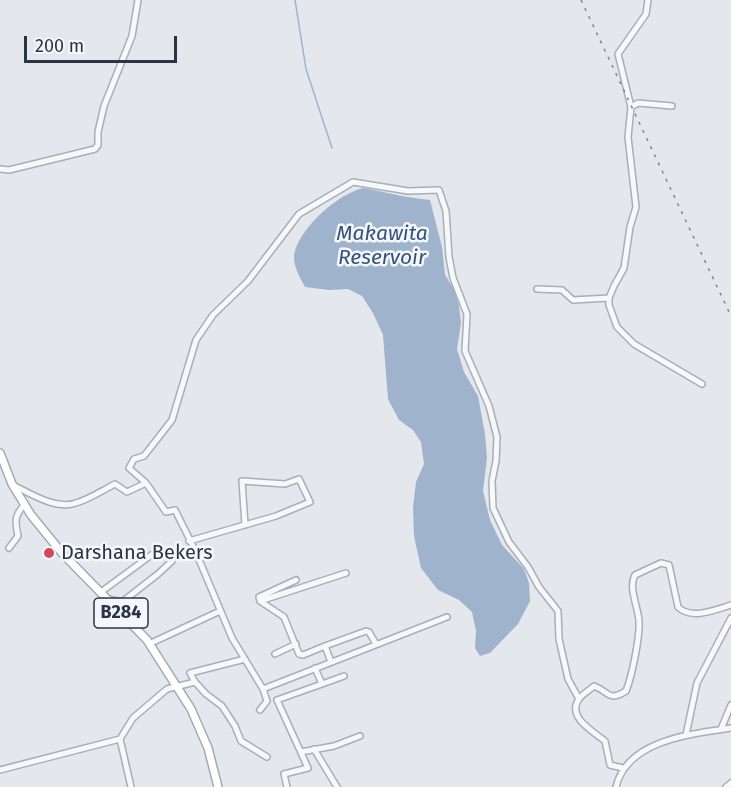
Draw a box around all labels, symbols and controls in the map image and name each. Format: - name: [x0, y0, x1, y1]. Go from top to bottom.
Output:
- scale bar: [27, 24, 180, 62]
- text: 200 m: [35, 35, 84, 57]
- water label: Makawita Reservoir: [336, 221, 428, 271]
- place label: Darshana Bekers: [61, 541, 213, 565]
- marker: Darshana Bekers: [42, 546, 56, 560]
- road number: B284: [94, 598, 148, 628]

